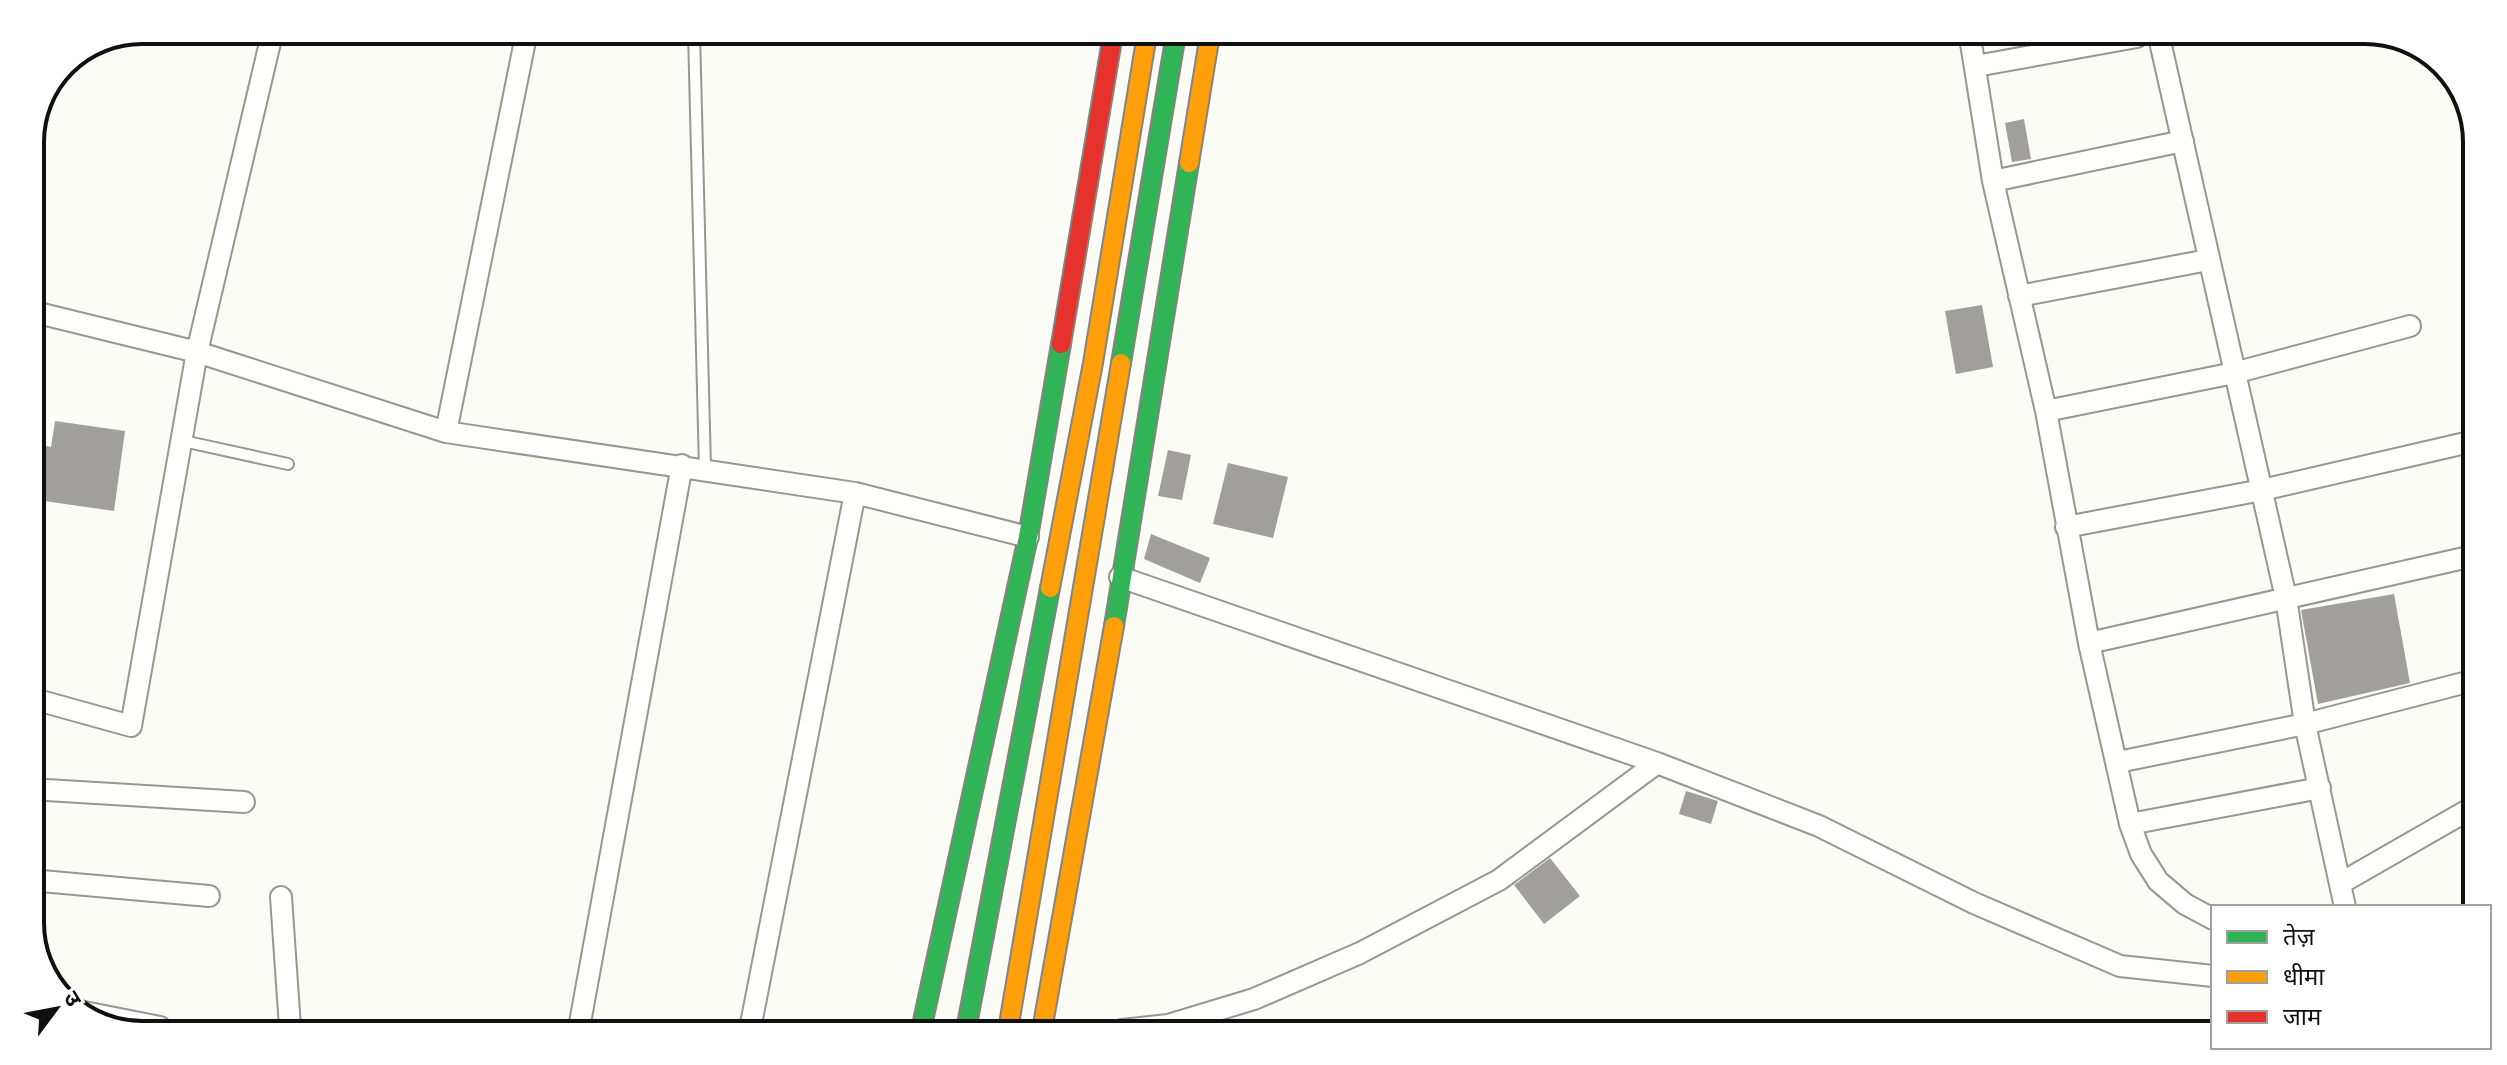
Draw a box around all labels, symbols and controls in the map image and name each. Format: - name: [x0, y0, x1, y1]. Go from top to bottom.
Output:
- legend: [2211, 905, 2491, 1049]
- text: तेज़: [2283, 923, 2316, 955]
- text: धीमा: [2283, 963, 2325, 995]
- north arrow: [16, 969, 96, 1049]
- text: उ: [55, 987, 87, 1014]
- text: जाम: [2283, 1003, 2322, 1035]

